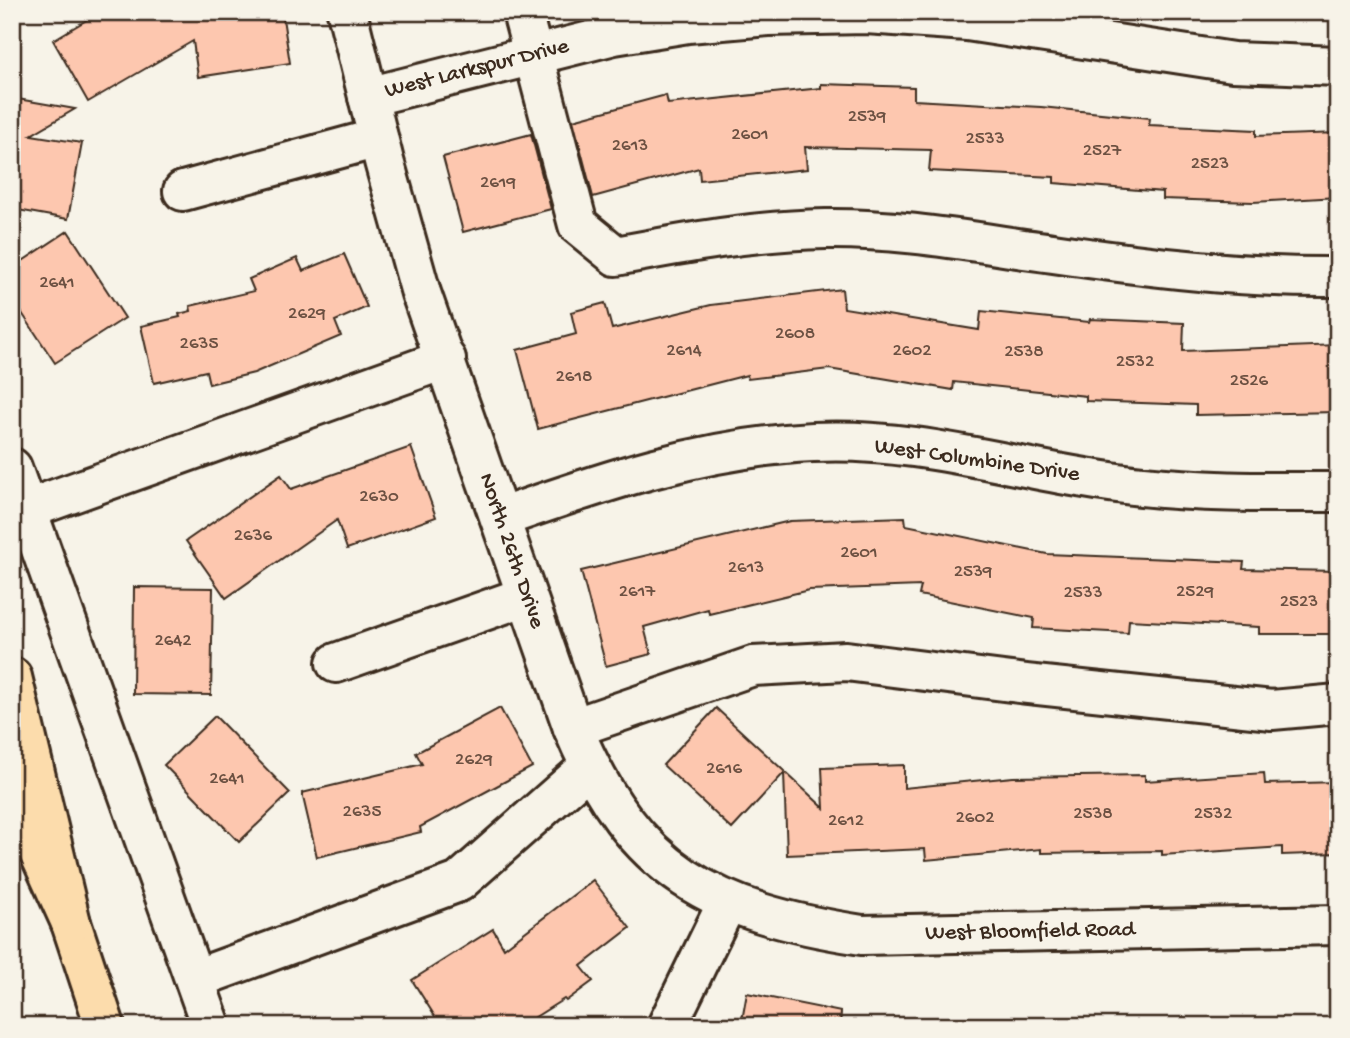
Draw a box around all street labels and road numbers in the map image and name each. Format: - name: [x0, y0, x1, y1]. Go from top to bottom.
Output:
- street label: West Larkspur Drive: [382, 33, 573, 105]
- street label: West Columbine Drive: [873, 433, 1082, 489]
- street label: North 26th Drive: [472, 470, 551, 633]
- street label: West Bloomfield Road: [925, 917, 1137, 947]

